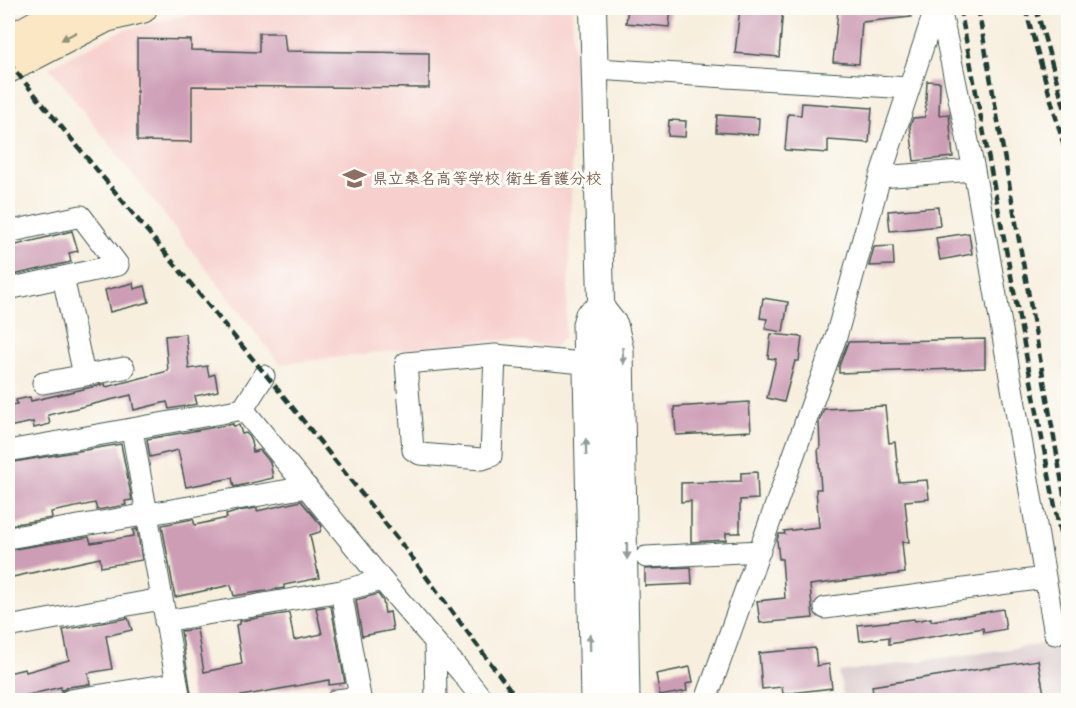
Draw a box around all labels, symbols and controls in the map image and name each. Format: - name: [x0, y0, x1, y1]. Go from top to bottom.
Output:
- one-way arrow: [60, 31, 77, 41]
- school or university icon: 県立桑名高等学校 衛生看護分校: [341, 165, 367, 191]
- place label: 県立桑名高等学校 衛生看護分校: [372, 168, 602, 189]
- one-way arrow: [618, 346, 627, 365]
- one-way arrow: [581, 438, 591, 457]
- one-way arrow: [622, 541, 631, 560]
- one-way arrow: [585, 633, 594, 652]

